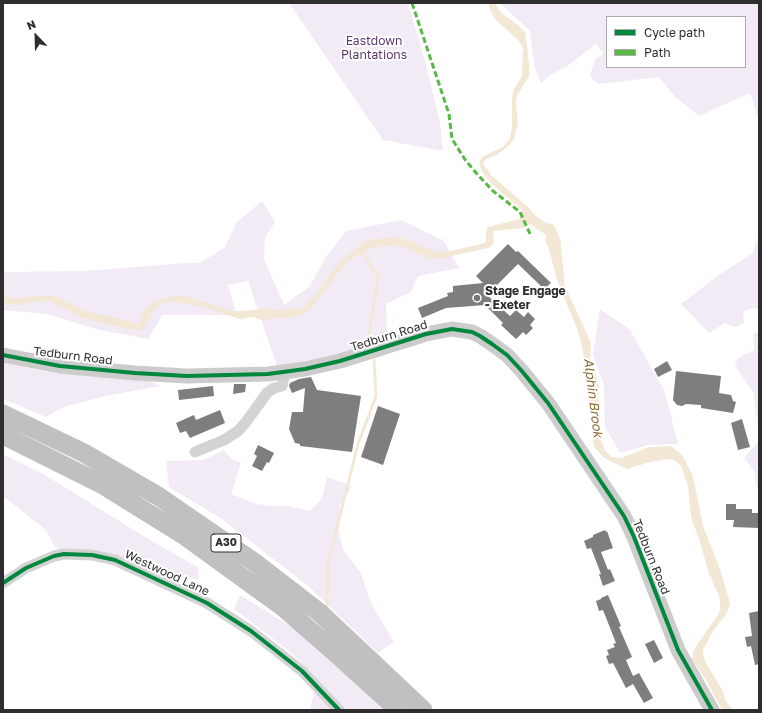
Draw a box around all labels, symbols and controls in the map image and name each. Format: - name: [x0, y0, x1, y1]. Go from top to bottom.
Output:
- north arrow: [16, 16, 56, 56]
- legend: [606, 16, 746, 68]
- text: N: [25, 17, 38, 32]
- text: Cycle path: [644, 25, 705, 40]
- park label: Eastdown Plantations: [341, 34, 407, 62]
- text: Path: [644, 45, 671, 60]
- place label: Stage Engage - Exeter: [485, 284, 566, 312]
- marker: Stage Engage - Exeter: [472, 293, 482, 303]
- street label: Tedburn Road: [349, 317, 429, 355]
- street label: Tedburn Road: [33, 344, 113, 368]
- water label: Alphin Brook: [580, 357, 606, 439]
- street label: Tedburn Road: [629, 517, 673, 597]
- road number: A30: [211, 534, 241, 552]
- street label: Westwood Lane: [122, 547, 212, 599]

